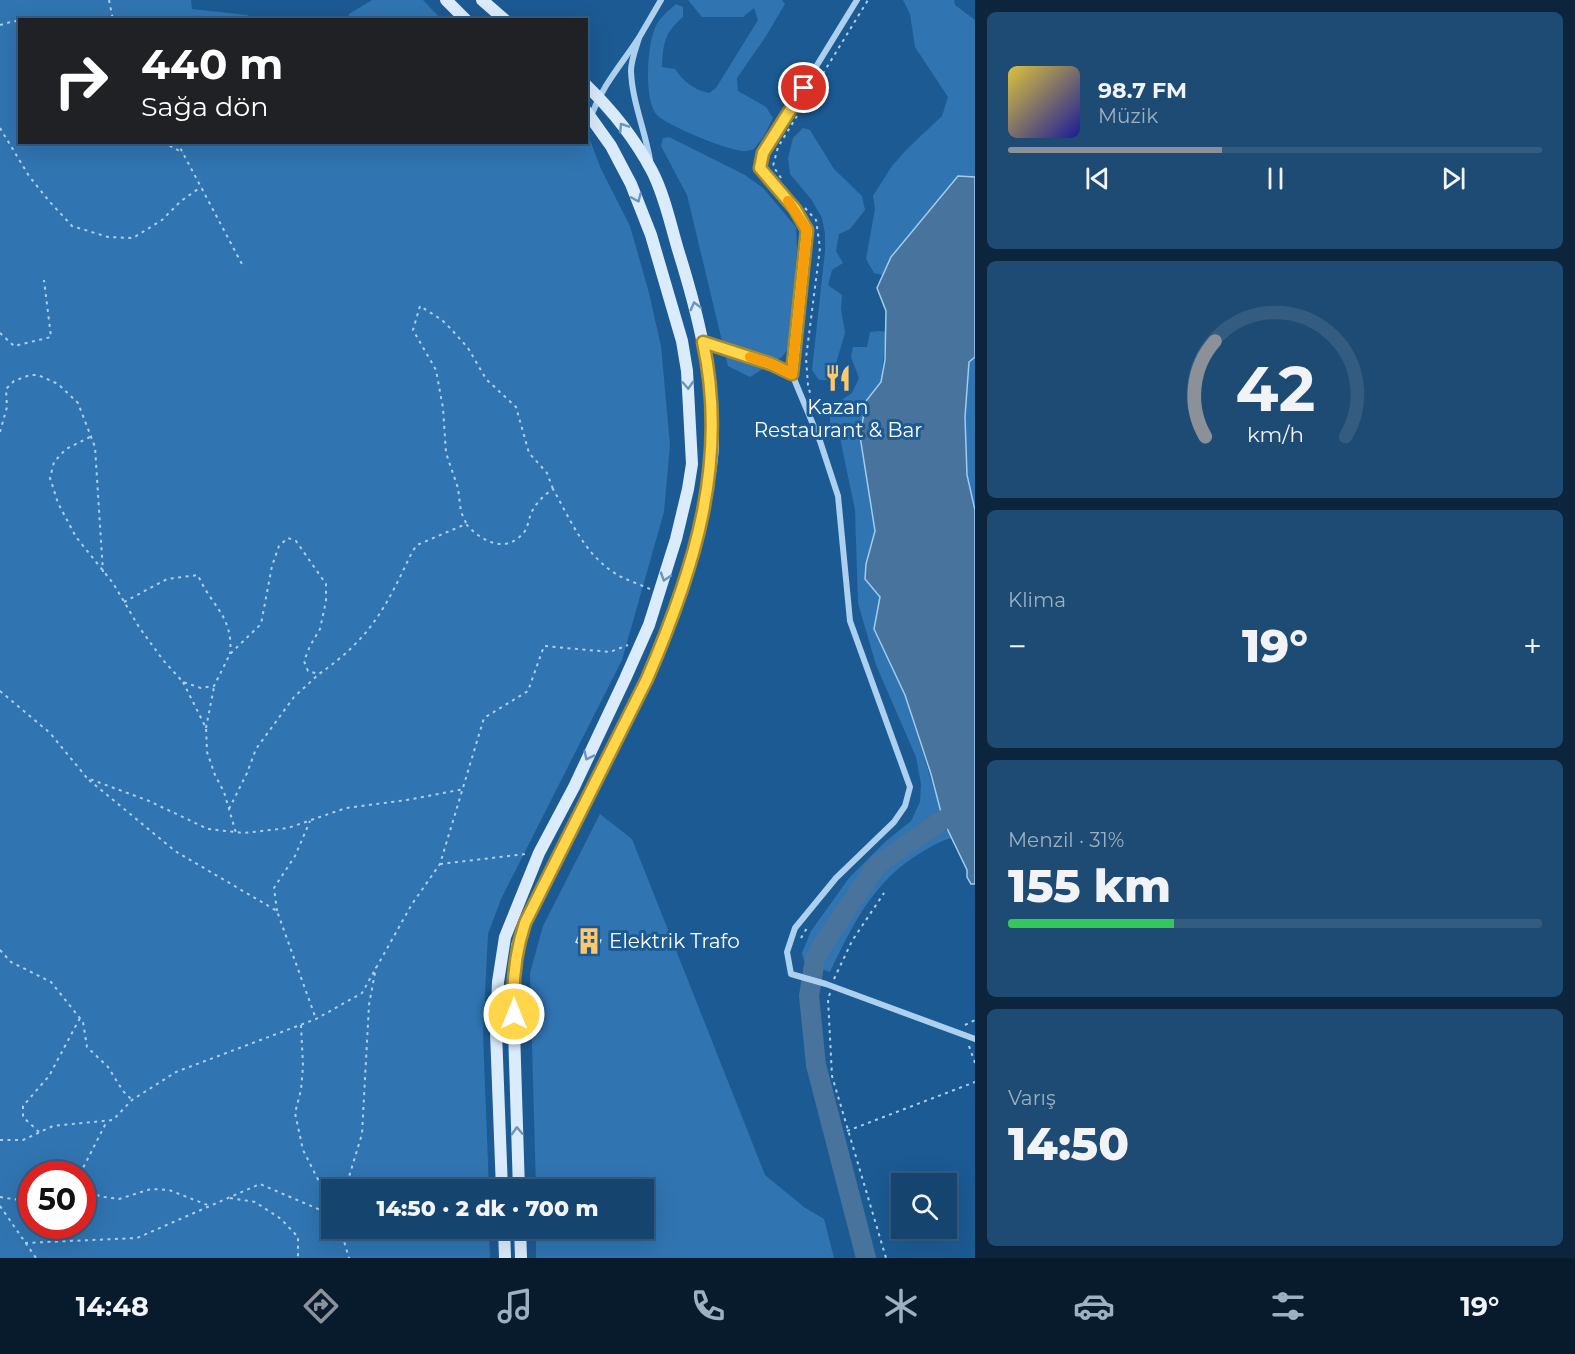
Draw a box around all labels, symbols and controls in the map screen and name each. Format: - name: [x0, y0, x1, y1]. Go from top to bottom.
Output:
- text: 440 m: [141, 38, 283, 90]
- icon: right: [42, 42, 120, 120]
- pin: [778, 62, 829, 113]
- icon: arrive: [787, 71, 820, 104]
- text: 98.7 FM: [1098, 77, 1187, 104]
- text: Sağa dön: [141, 90, 269, 123]
- text: Müzik: [1098, 104, 1158, 128]
- one-way arrow: [618, 123, 630, 133]
- icon: previous: [1081, 162, 1114, 195]
- icon: pause: [1259, 162, 1292, 195]
- icon: next: [1437, 162, 1470, 195]
- one-way arrow: [630, 191, 642, 202]
- one-way arrow: [689, 302, 702, 312]
- text: 42: [1235, 351, 1315, 427]
- restaurant icon: Kazan Restaurant & Bar: [823, 363, 853, 393]
- one-way arrow: [681, 381, 694, 390]
- place label: Kazan Restaurant & Bar: [754, 395, 922, 442]
- text: km/h: [1246, 421, 1304, 447]
- one-way arrow: [659, 571, 672, 582]
- text: Klima: [1008, 588, 1066, 612]
- text: 19°: [1242, 618, 1308, 673]
- text: −: [1008, 626, 1027, 666]
- text: +: [1523, 626, 1542, 666]
- one-way arrow: [584, 750, 596, 761]
- text: Menzil · 31%: [1008, 828, 1124, 852]
- text: 155 km: [1008, 858, 1171, 913]
- building icon: Elektrik Trafo: [574, 926, 604, 956]
- place label: Elektrik Trafo: [609, 929, 740, 953]
- position arrow: [482, 982, 546, 1046]
- text: Varış: [1008, 1086, 1056, 1110]
- text: 14:50: [1008, 1116, 1129, 1171]
- one-way arrow: [511, 1127, 524, 1136]
- speed limit sign: 50: [18, 1161, 96, 1239]
- map controls: [891, 1173, 957, 1239]
- button: search: [891, 1173, 957, 1239]
- text: 14:50 · 2 dk · 700 m: [377, 1195, 598, 1222]
- icon: directions: [300, 1285, 342, 1327]
- icon: music: [494, 1285, 536, 1327]
- icon: phone: [687, 1285, 729, 1327]
- icon: climate: [880, 1285, 922, 1327]
- icon: car: [1073, 1285, 1115, 1327]
- icon: filters: [1267, 1285, 1309, 1327]
- text: 14:48: [76, 1290, 149, 1323]
- text: 19°: [1460, 1290, 1499, 1323]

